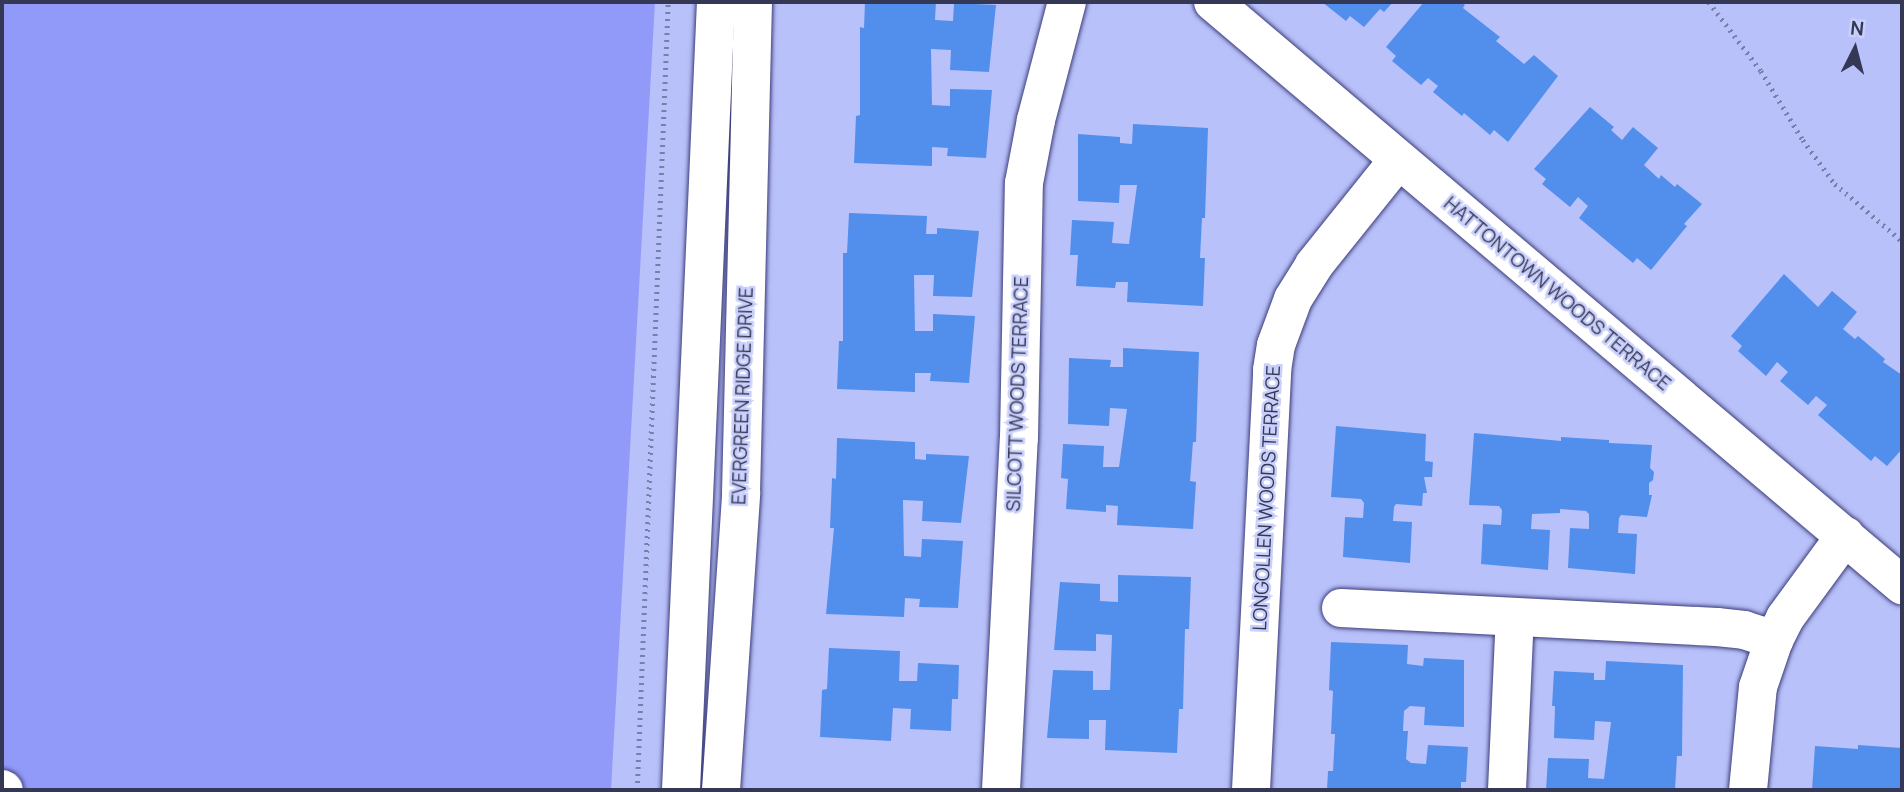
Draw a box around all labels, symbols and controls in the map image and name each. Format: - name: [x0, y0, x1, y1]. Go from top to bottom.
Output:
- north arrow: [1820, 14, 1890, 84]
- text: N: [1849, 14, 1865, 42]
- street label: HATTONTOWN WOODS TERRACE: [1439, 192, 1675, 396]
- street label: SILCOTT WOODS TERRACE: [1002, 276, 1034, 512]
- street label: EVERGREEN RIDGE DRIVE: [728, 287, 758, 505]
- street label: LONGOLLEN WOODS TERRACE: [1249, 365, 1285, 631]

